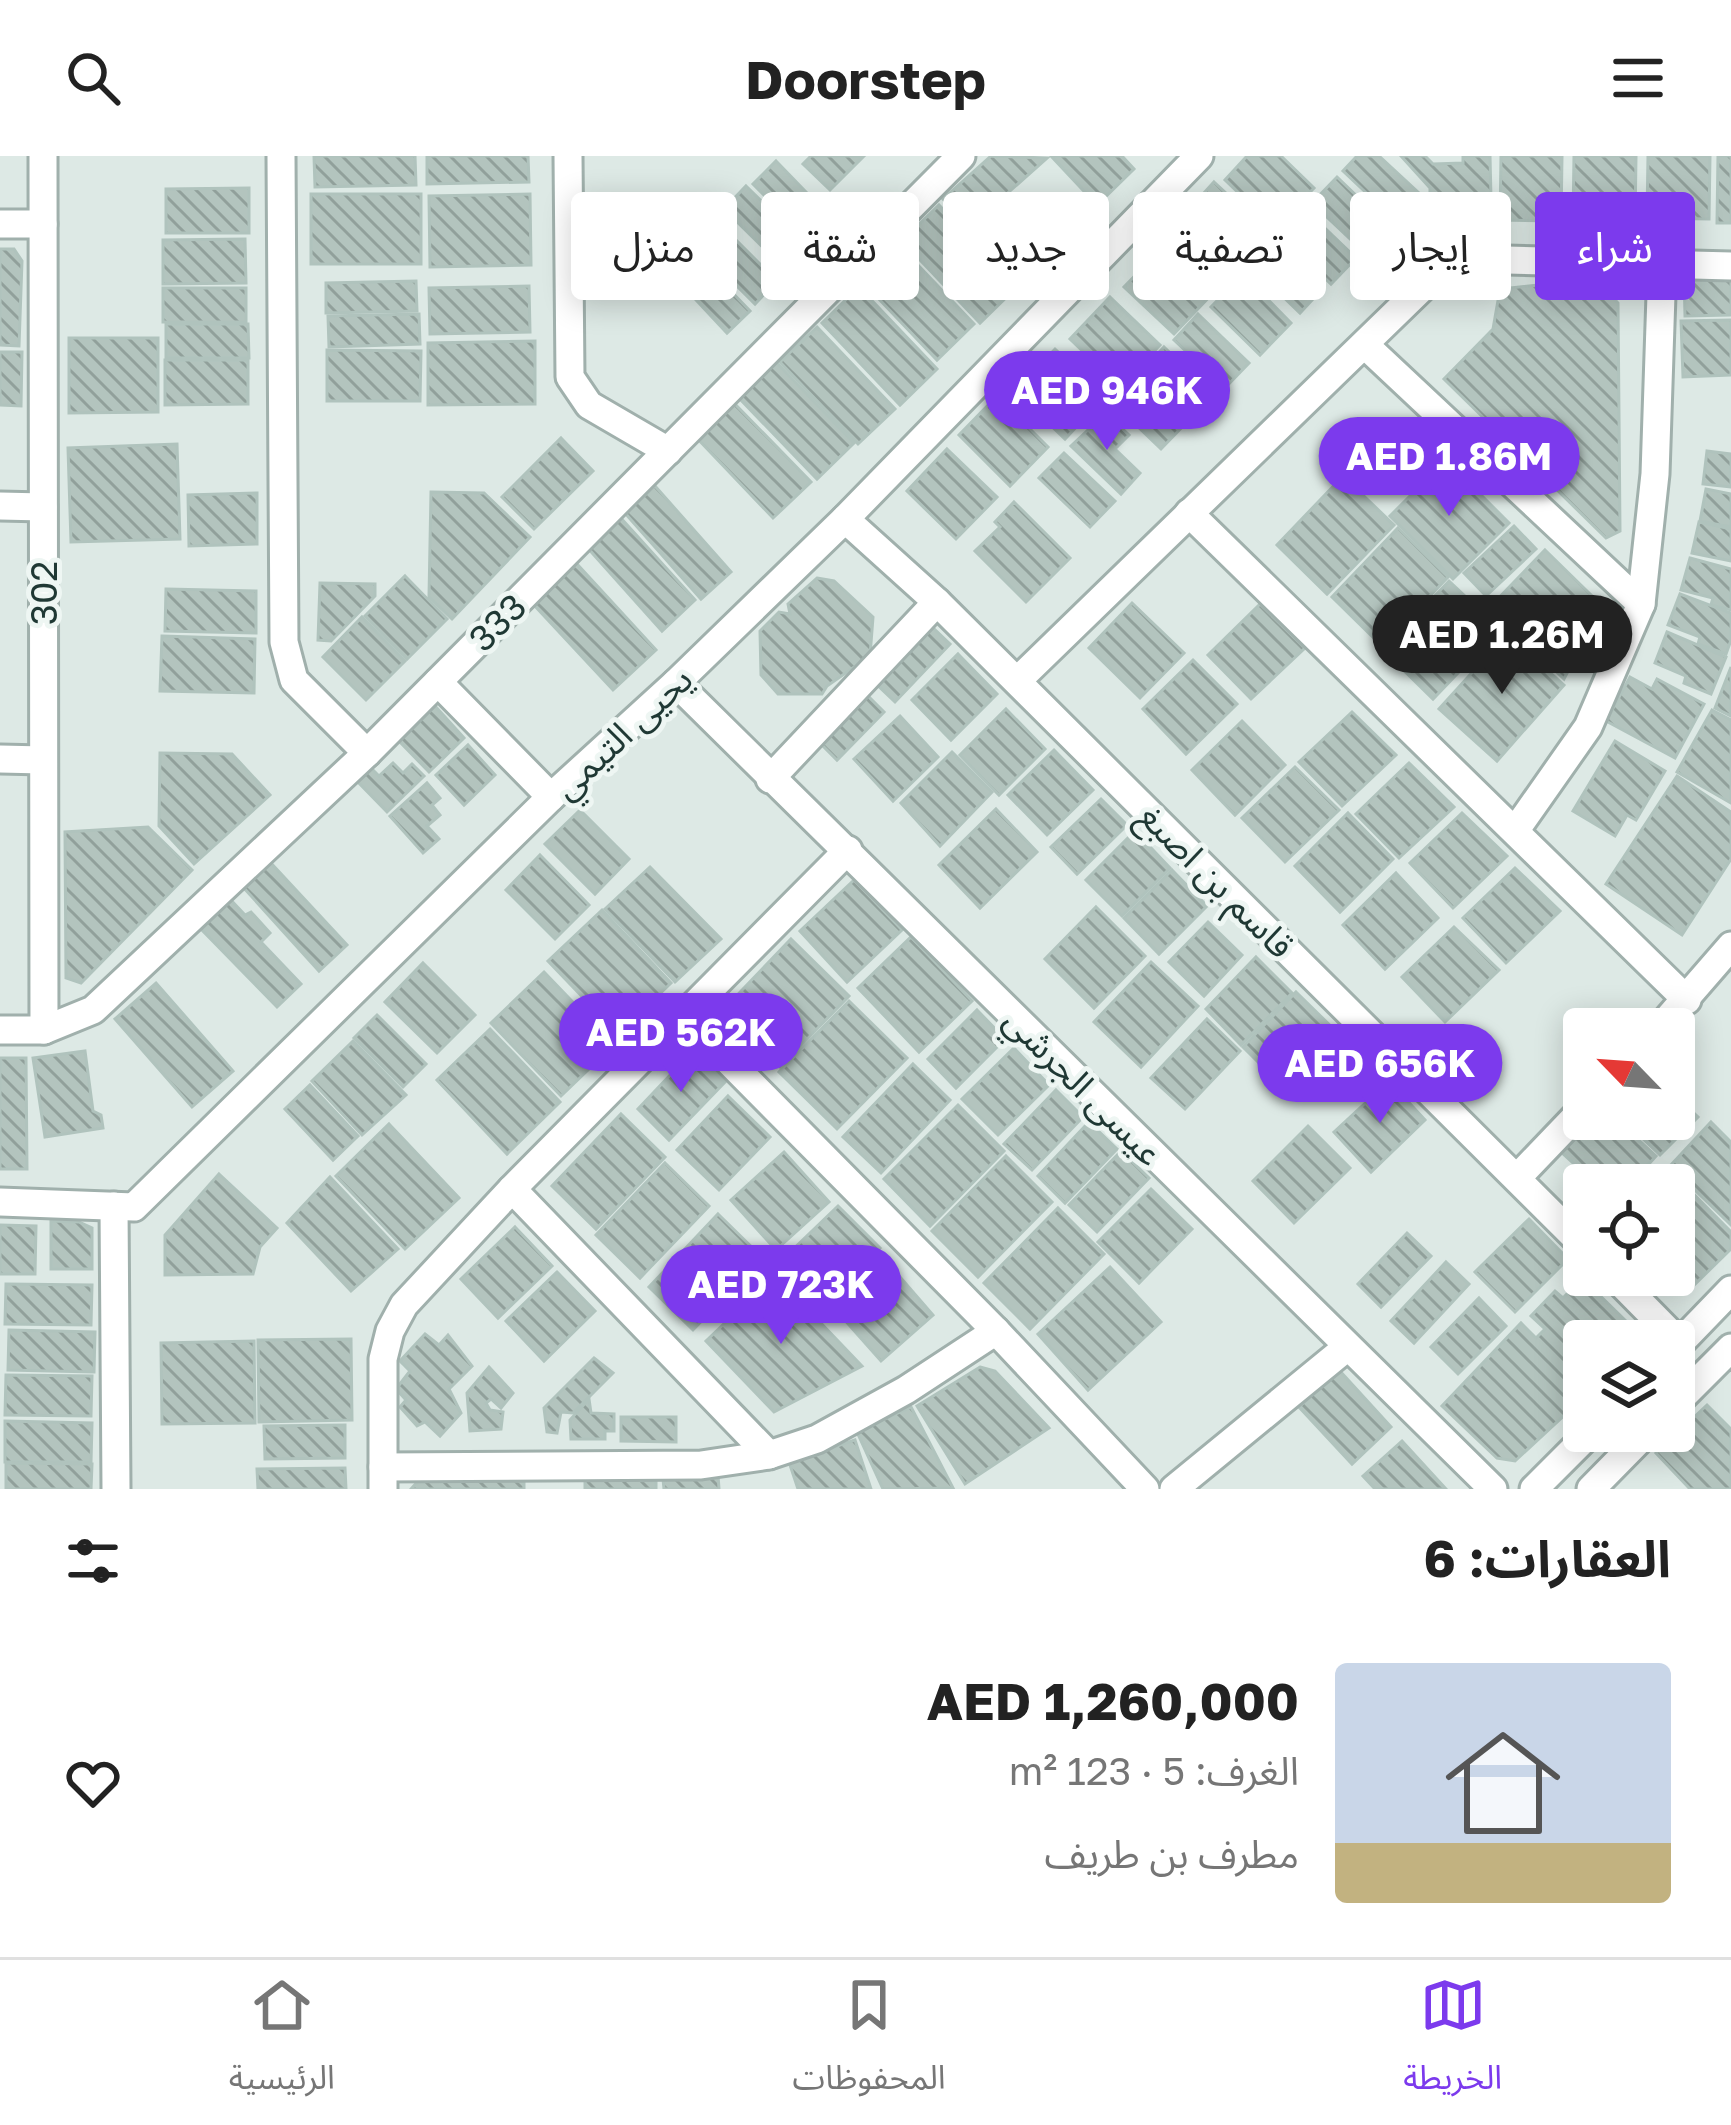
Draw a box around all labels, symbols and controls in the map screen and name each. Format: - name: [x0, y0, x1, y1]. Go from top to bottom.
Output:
- icon: search: [60, 45, 126, 111]
- icon: menu: [1605, 45, 1671, 111]
- text: Doorstep: [745, 46, 986, 111]
- chip: منزل: [571, 192, 737, 300]
- chip: شقة: [761, 192, 919, 300]
- chip: جديد: [943, 192, 1109, 300]
- chip: تصفية: [1133, 192, 1326, 300]
- chip: إيجار: [1350, 192, 1511, 300]
- chip: شراء: [1535, 192, 1695, 300]
- pin: AED 946K: [983, 351, 1231, 453]
- text: AED 946K: [1011, 366, 1203, 413]
- pin: AED 1.86M: [1312, 417, 1586, 519]
- text: AED 1.86M: [1346, 432, 1552, 479]
- street label: 302: [22, 561, 65, 625]
- street label: 333: [459, 584, 535, 660]
- pin: AED 1.26M: [1365, 595, 1639, 697]
- text: AED 1.26M: [1399, 610, 1605, 657]
- street label: يحيى التيمي: [543, 657, 706, 813]
- street label: قاسم بن اصبغ: [1126, 794, 1303, 971]
- pin: AED 562K: [557, 993, 805, 1095]
- street label: عيسى الجرشي: [991, 998, 1172, 1179]
- text: AED 562K: [586, 1008, 776, 1055]
- north arrow: [1563, 1008, 1695, 1140]
- map controls: [1563, 1008, 1695, 1452]
- pin: AED 656K: [1256, 1024, 1504, 1126]
- text: AED 656K: [1284, 1039, 1476, 1086]
- button: locate: [1563, 1164, 1695, 1296]
- pin: AED 723K: [657, 1245, 905, 1347]
- text: AED 723K: [688, 1260, 874, 1307]
- button: layers: [1563, 1320, 1695, 1452]
- text: العقارات: 6: [1423, 1527, 1671, 1588]
- icon: filters: [60, 1528, 126, 1594]
- text: AED 1,260,000: [927, 1670, 1299, 1731]
- icon: home: [1431, 1711, 1575, 1855]
- text: الغرف: 5 · 123 m²: [1009, 1747, 1299, 1794]
- icon: heart: [60, 1750, 126, 1816]
- text: مطرف بن طريف: [1045, 1830, 1299, 1877]
- tab: الرئيسية: [229, 1972, 335, 2113]
- tab: المحفوظات: [793, 1972, 946, 2113]
- tab: الخريطة: [1403, 1972, 1502, 2113]

